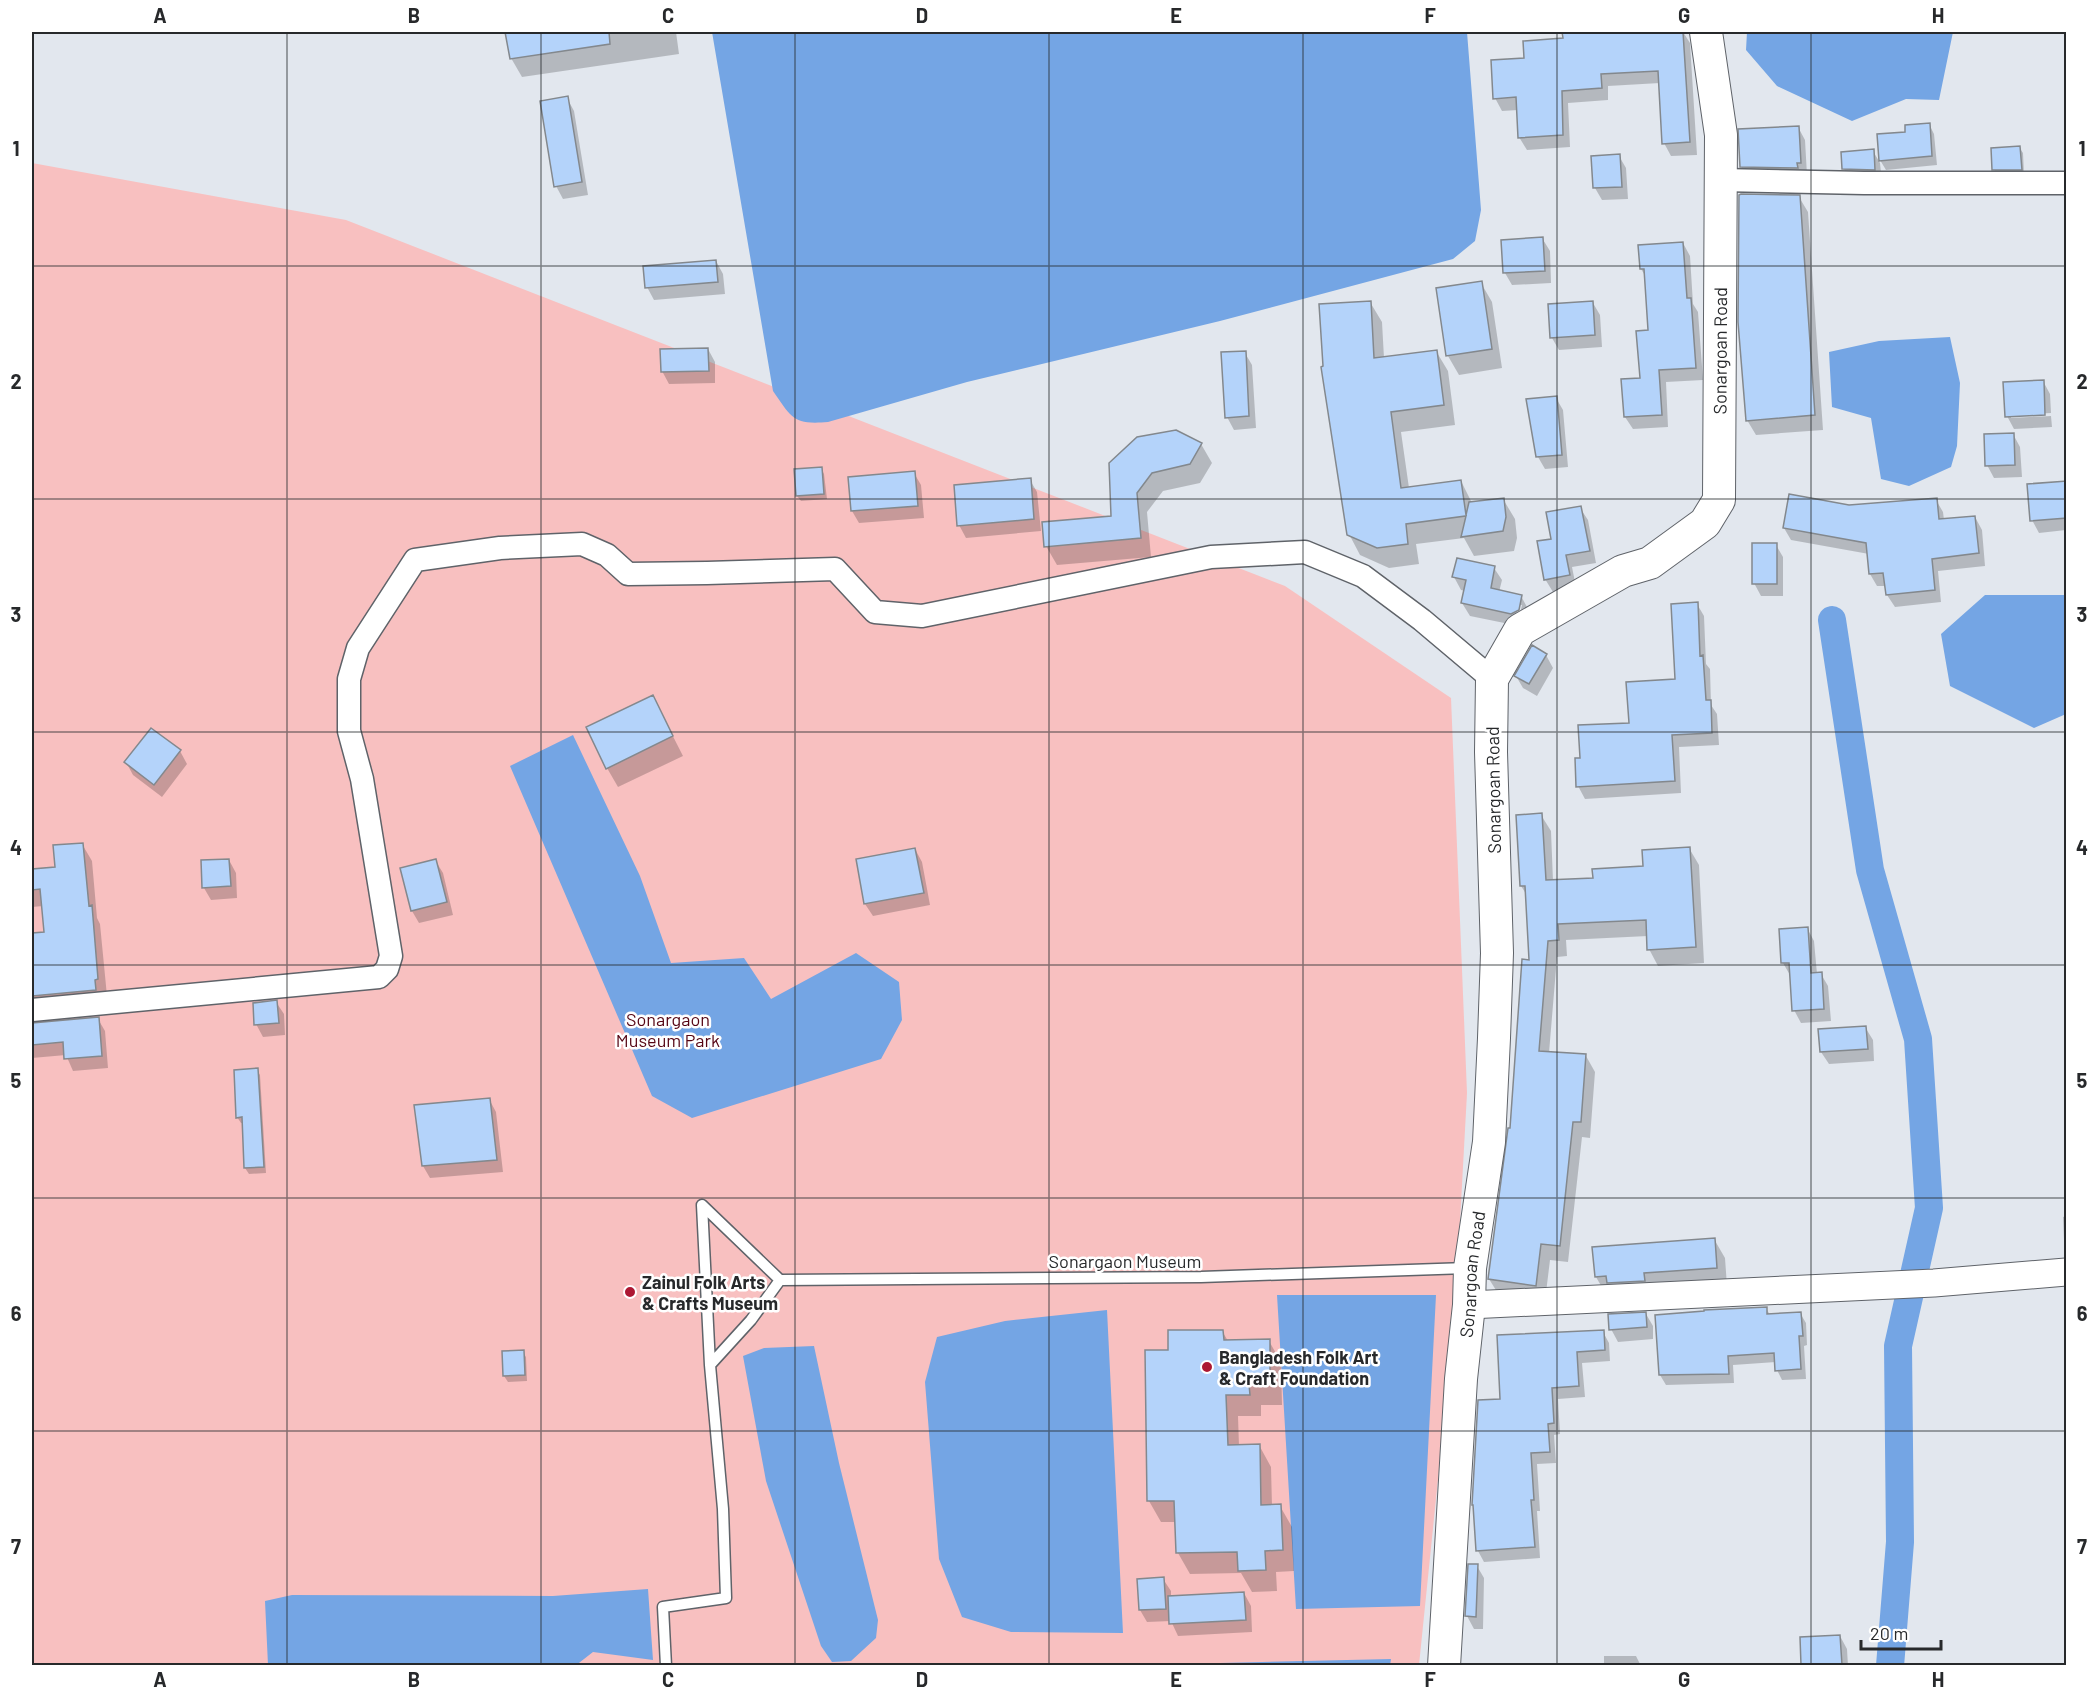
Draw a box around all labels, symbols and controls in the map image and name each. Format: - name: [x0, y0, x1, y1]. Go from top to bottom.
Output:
- text: A: [153, 3, 167, 27]
- text: B: [408, 3, 420, 27]
- text: C: [662, 3, 674, 27]
- text: D: [916, 3, 928, 27]
- text: E: [1170, 3, 1182, 27]
- text: F: [1424, 3, 1436, 27]
- text: G: [1678, 3, 1690, 27]
- text: H: [1932, 3, 1944, 27]
- text: 1: [12, 136, 20, 160]
- text: 1: [2078, 136, 2086, 160]
- street label: Sonargoan Road: [1708, 287, 1731, 415]
- text: 2: [10, 369, 22, 393]
- text: 2: [2076, 369, 2088, 393]
- text: 3: [11, 602, 21, 626]
- text: 3: [2077, 602, 2087, 626]
- street label: Sonargoan Road: [1481, 726, 1505, 854]
- text: 4: [10, 835, 22, 859]
- text: 4: [2076, 835, 2088, 859]
- park label: Sonargaon Museum Park: [616, 1008, 720, 1051]
- text: 5: [11, 1068, 22, 1092]
- text: 5: [2077, 1068, 2088, 1092]
- street label: Sonargoan Road: [1455, 1209, 1489, 1339]
- street label: Sonargaon Museum: [1049, 1250, 1201, 1272]
- place label: Zainul Folk Arts & Crafts Museum: [642, 1271, 778, 1314]
- marker: Zainul Folk Arts & Crafts Museum: [623, 1285, 637, 1299]
- text: 6: [11, 1301, 22, 1325]
- text: 6: [2077, 1301, 2088, 1325]
- place label: Bangladesh Folk Art & Craft Foundation: [1219, 1346, 1378, 1389]
- marker: Bangladesh Folk Art & Craft Foundation: [1200, 1360, 1214, 1374]
- text: 7: [11, 1534, 21, 1558]
- text: 7: [2077, 1534, 2087, 1558]
- scale bar: [1861, 1613, 1940, 1651]
- text: 20 m: [1870, 1622, 1908, 1644]
- text: A: [153, 1667, 167, 1691]
- text: B: [408, 1667, 420, 1691]
- text: C: [662, 1667, 674, 1691]
- text: D: [916, 1667, 928, 1691]
- text: E: [1170, 1667, 1182, 1691]
- text: F: [1424, 1667, 1436, 1691]
- text: G: [1678, 1667, 1690, 1691]
- text: H: [1932, 1667, 1944, 1691]

